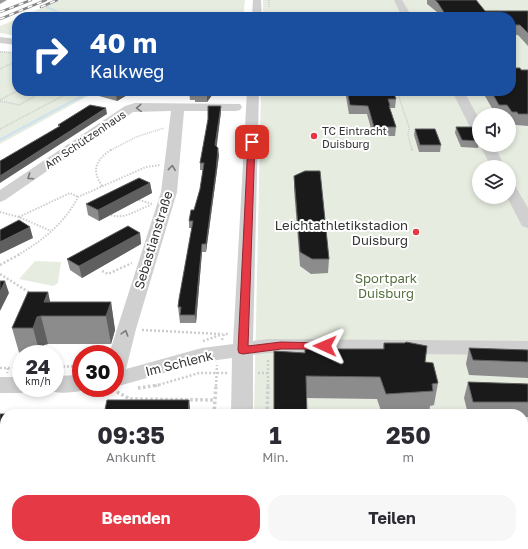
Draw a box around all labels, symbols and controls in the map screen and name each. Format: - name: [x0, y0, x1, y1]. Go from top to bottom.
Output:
- text: 40 m: [90, 26, 157, 59]
- icon: right: [24, 28, 76, 80]
- text: Kalkweg: [90, 60, 164, 82]
- one-way arrow: [136, 103, 142, 112]
- street label: Am Schützenhaus: [42, 107, 128, 171]
- map controls: [472, 108, 516, 204]
- button: sound: [472, 108, 516, 152]
- place label: TC Eintracht Duisburg: [322, 124, 387, 150]
- pin: [235, 125, 269, 159]
- icon: arrive: [241, 131, 263, 153]
- marker: TC Eintracht Duisburg: [309, 131, 319, 141]
- button: layers: [472, 160, 516, 204]
- one-way arrow: [167, 165, 176, 171]
- one-way arrow: [27, 172, 34, 180]
- street label: Sebastianstraße: [131, 189, 175, 291]
- place label: Leichtathletikstadion Duisburg: [275, 217, 408, 248]
- marker: Leichtathletikstadion Duisburg: [411, 227, 421, 237]
- park label: Sportpark Duisburg: [355, 270, 418, 301]
- position arrow: [304, 325, 346, 367]
- one-way arrow: [120, 330, 129, 337]
- speed limit sign: 30: [72, 345, 124, 397]
- street label: Im Schlenk: [144, 347, 215, 379]
- text: 24: [26, 354, 50, 378]
- text: km/h: [25, 375, 51, 387]
- text: 09:35: [97, 420, 165, 449]
- text: 1: [269, 420, 282, 449]
- text: 250: [386, 420, 431, 449]
- text: Ankunft: [106, 449, 156, 465]
- text: Min.: [262, 449, 289, 465]
- text: m: [403, 449, 414, 465]
- button: Beenden: [12, 495, 260, 541]
- button: Teilen: [268, 495, 516, 541]

